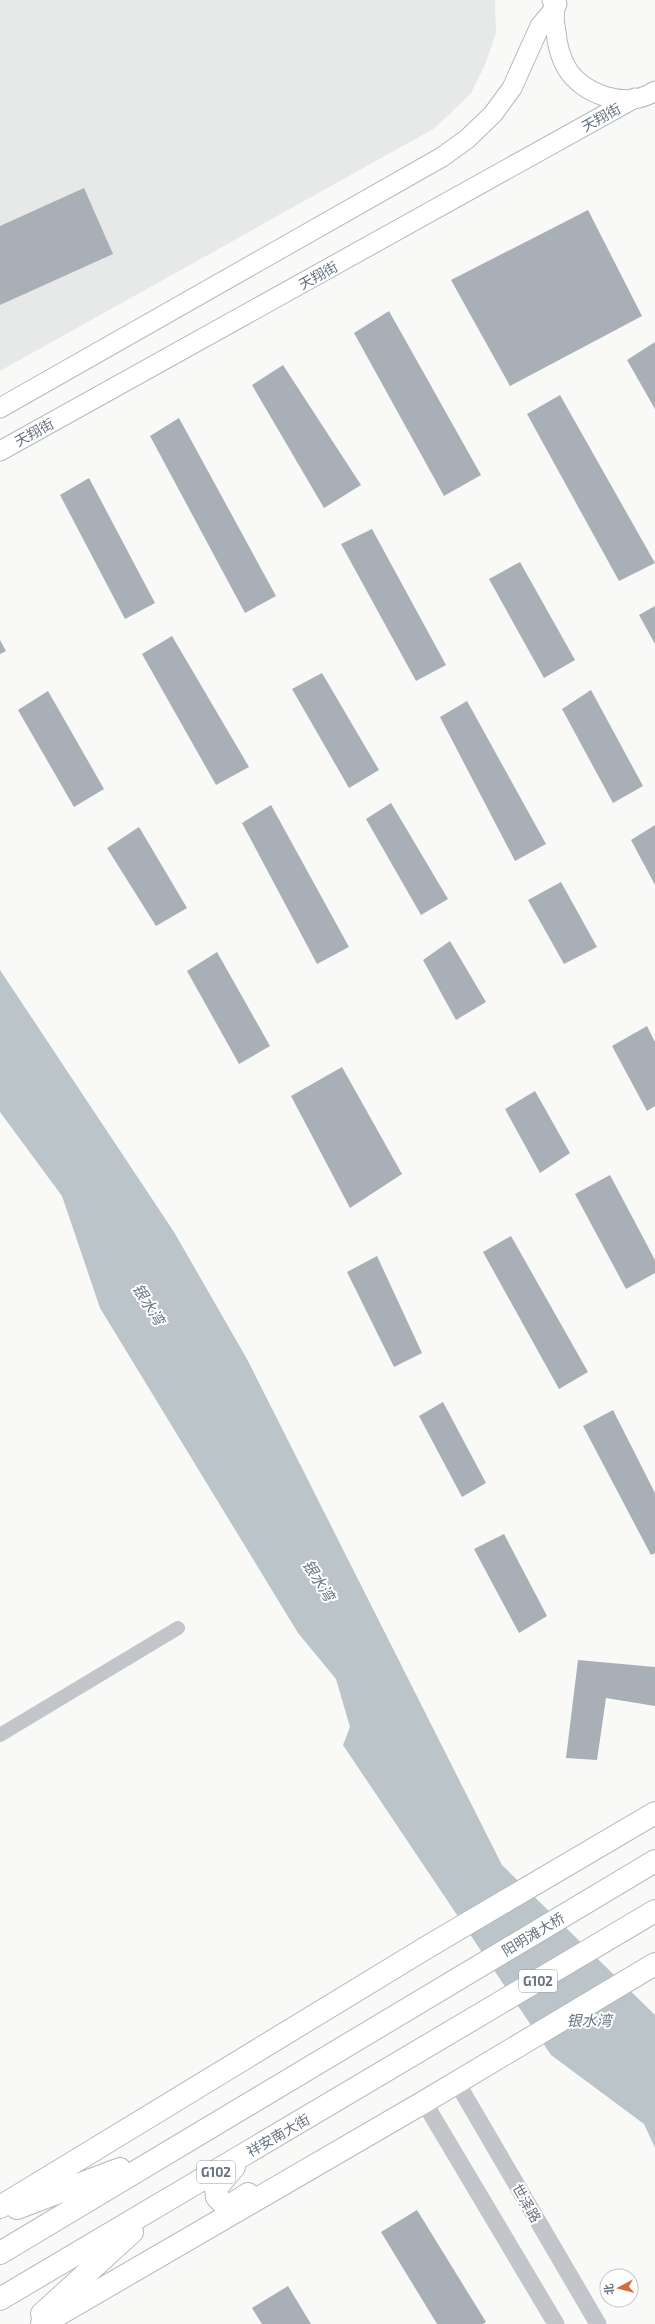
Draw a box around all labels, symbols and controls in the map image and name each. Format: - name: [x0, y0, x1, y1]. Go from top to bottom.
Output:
- street label: 天翔街: [579, 99, 623, 135]
- street label: 天翔街: [296, 257, 340, 293]
- street label: 天翔街: [12, 414, 56, 450]
- water label: 银水湾: [129, 1280, 170, 1330]
- water label: 银水湾: [299, 1556, 340, 1606]
- street label: 阳明滩大桥: [499, 1909, 567, 1959]
- road number: G102: [519, 1970, 557, 1992]
- water label: 银水湾: [566, 2011, 614, 2029]
- street label: 祥安南大街: [243, 2110, 313, 2160]
- road number: G102: [197, 2161, 235, 2183]
- street label: 世泽路: [509, 2181, 545, 2225]
- north arrow: [599, 2268, 639, 2308]
- text: 北: [601, 2283, 616, 2296]

